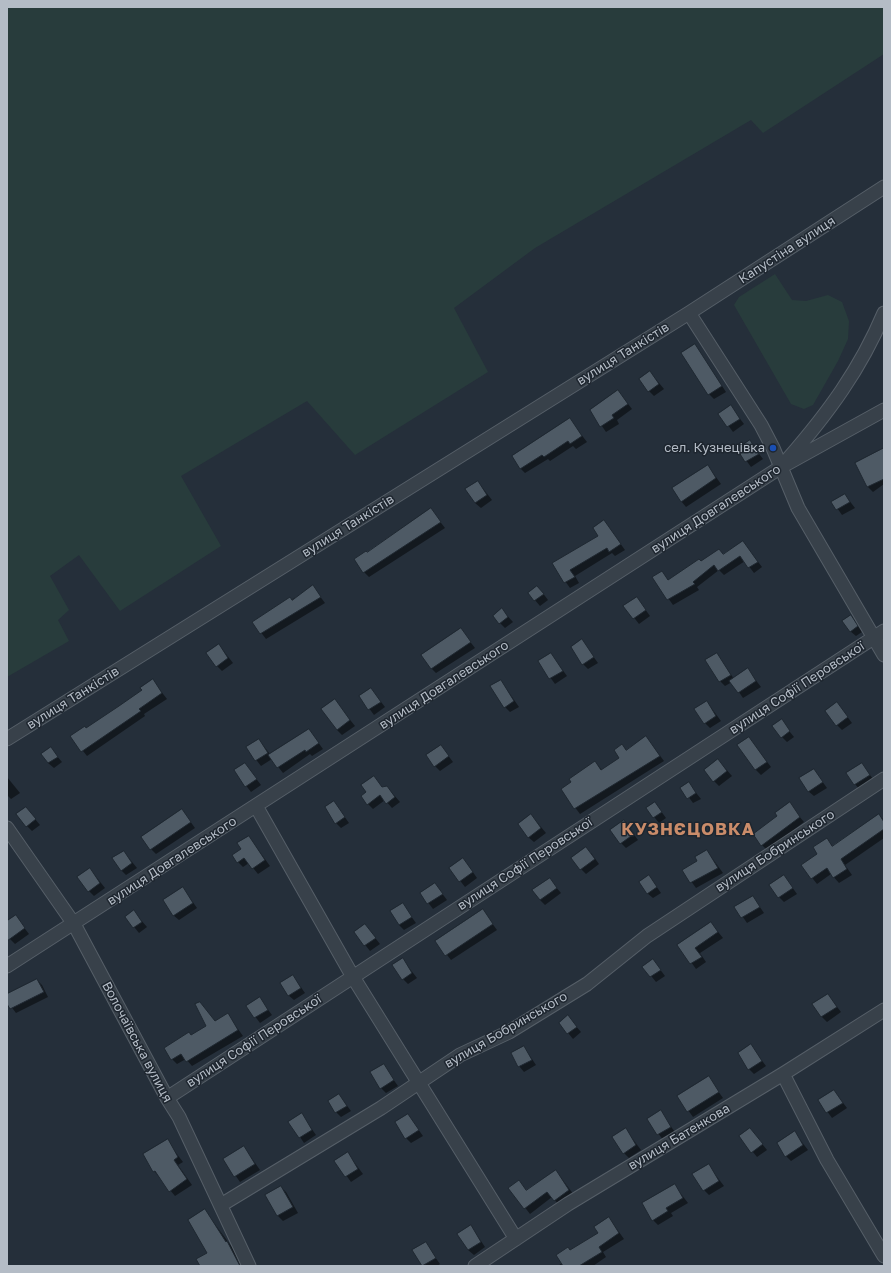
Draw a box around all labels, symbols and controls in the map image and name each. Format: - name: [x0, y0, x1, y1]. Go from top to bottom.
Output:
- street label: Капустіна вулиця: [736, 213, 838, 287]
- street label: вулиця Танкістів: [574, 319, 672, 389]
- place label: сел. Кузнецівка: [664, 440, 765, 456]
- marker: сел. Кузнецівка: [768, 443, 778, 453]
- street label: вулиця Довгалевського: [648, 461, 784, 557]
- street label: вулиця Танкістів: [299, 491, 397, 561]
- street label: вулиця Довгалевського: [376, 637, 512, 733]
- street label: вулиця Софії Перовської: [727, 638, 867, 738]
- street label: вулиця Танкістів: [24, 663, 122, 733]
- street label: вулиця Бобринського: [712, 807, 838, 895]
- street label: вулиця Довгалевського: [104, 813, 240, 909]
- street label: вулиця Софії Перовської: [455, 814, 595, 914]
- district label: КУЗНЄЦОВКА: [621, 820, 755, 840]
- street label: Волочаївська вулиця: [99, 979, 175, 1105]
- street label: вулиця Бобринського: [442, 988, 570, 1072]
- street label: вулиця Софії Перовської: [184, 991, 324, 1091]
- street label: вулиця Батенкова: [625, 1101, 733, 1173]

